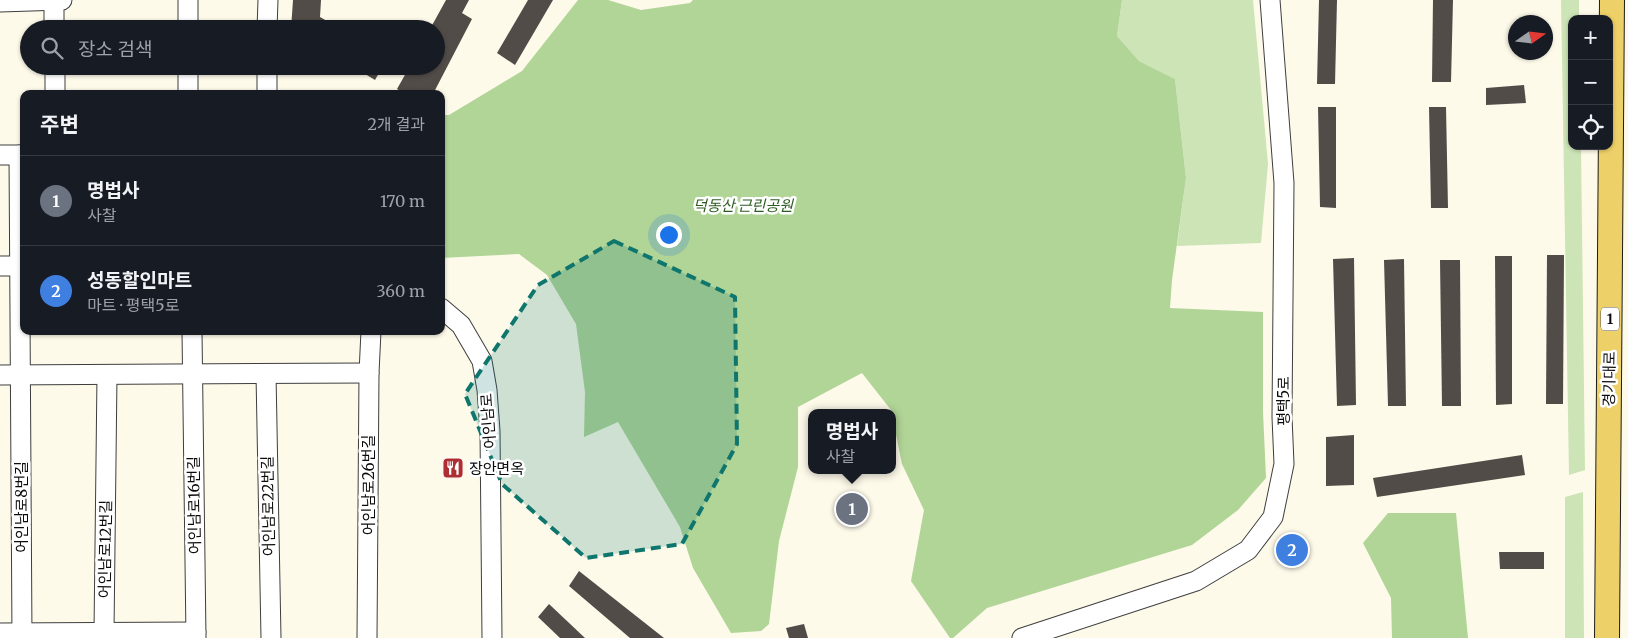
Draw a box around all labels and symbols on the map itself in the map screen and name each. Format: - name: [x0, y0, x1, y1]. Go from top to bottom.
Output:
- north arrow: [1508, 15, 1553, 60]
- park label: 덕동산 근린공원: [693, 196, 794, 215]
- your location: [656, 222, 682, 248]
- road number: 1: [1601, 308, 1619, 330]
- street label: 경기대로: [1599, 351, 1619, 407]
- street label: 평택5로: [1274, 376, 1293, 426]
- street label: 어인남로: [477, 393, 499, 449]
- street label: 어인남로26번길: [359, 435, 378, 535]
- street label: 어인남로16번길: [184, 456, 204, 554]
- street label: 어인남로22번길: [258, 456, 278, 556]
- restaurant icon: 장안면옥: [441, 456, 465, 480]
- place label: 장안면옥: [469, 459, 524, 478]
- street label: 어인남로8번길: [12, 461, 31, 553]
- pin: 1: [836, 490, 868, 528]
- street label: 어인남로12번길: [95, 500, 115, 598]
- pin: 2: [1276, 531, 1308, 569]

